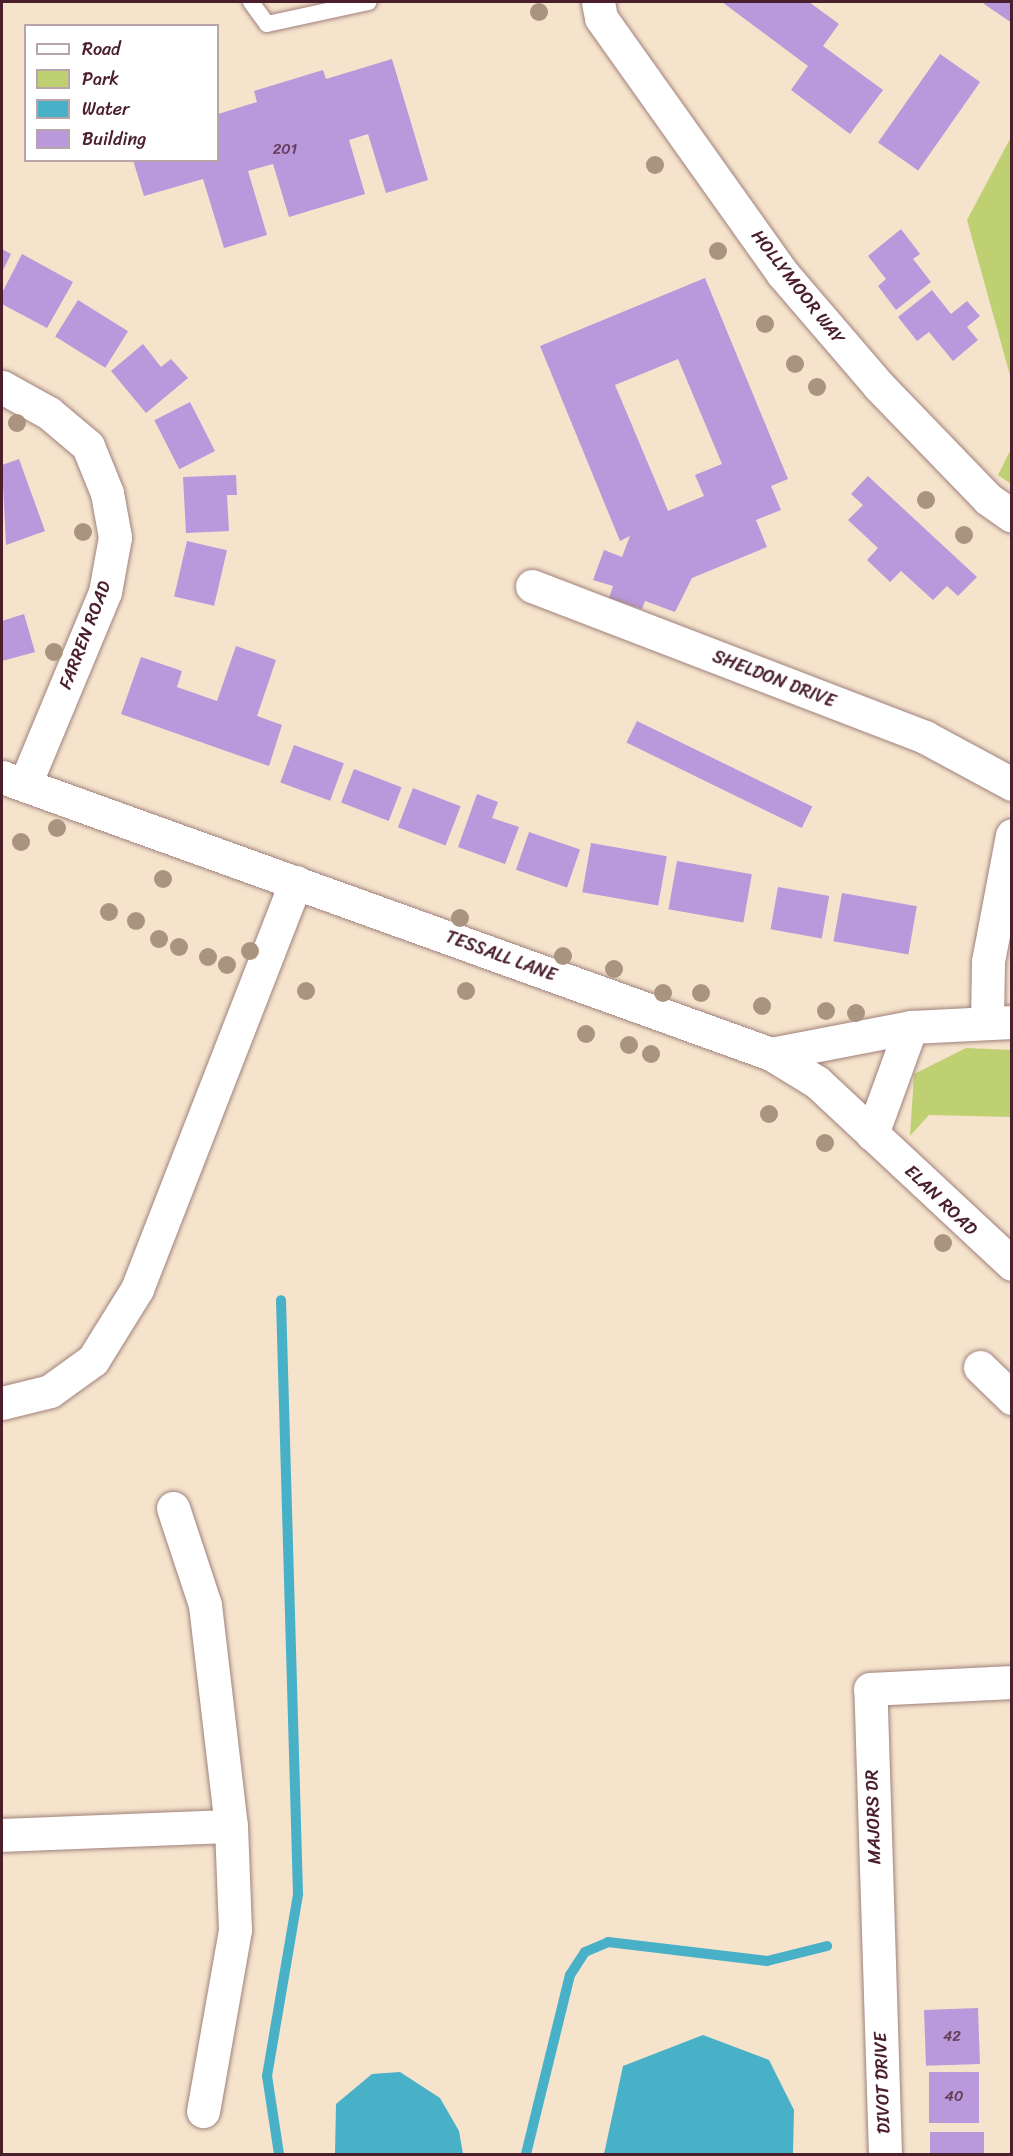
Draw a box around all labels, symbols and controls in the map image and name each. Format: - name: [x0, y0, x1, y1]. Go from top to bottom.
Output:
- legend: [24, 24, 219, 162]
- text: Road: [82, 33, 121, 65]
- text: Park: [82, 63, 119, 95]
- text: Water: [82, 93, 129, 125]
- text: Building: [82, 123, 146, 155]
- house number: 201: [273, 141, 297, 159]
- street label: HOLLYMOOR WAY: [747, 225, 849, 349]
- street label: FARREN ROAD: [54, 578, 116, 692]
- street label: SHELDON DRIVE: [709, 645, 839, 713]
- street label: TESSALL LANE: [442, 926, 560, 986]
- street label: ELAN ROAD: [900, 1160, 982, 1240]
- street label: MAJORS DR: [861, 1769, 885, 1865]
- house number: 42: [943, 2028, 961, 2046]
- street label: DIVOT DRIVE: [869, 2031, 895, 2135]
- house number: 40: [945, 2088, 963, 2106]

